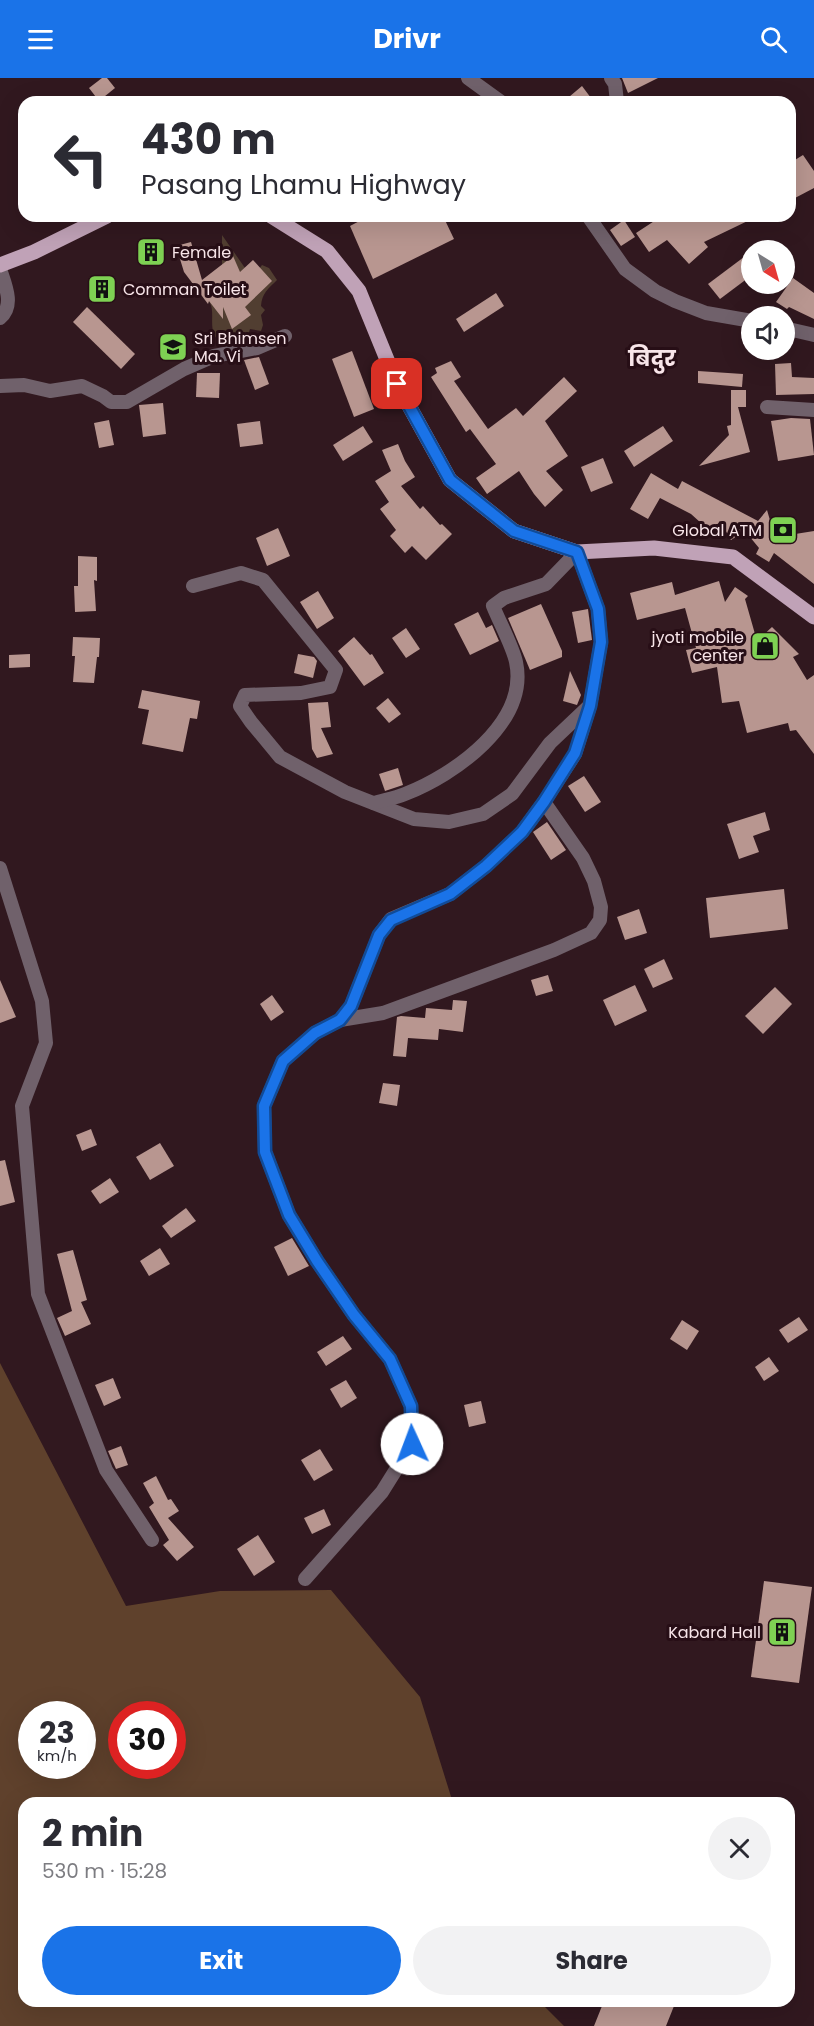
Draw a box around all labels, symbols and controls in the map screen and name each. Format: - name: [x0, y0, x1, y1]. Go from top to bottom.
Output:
- text: Drivr: [373, 20, 441, 57]
- icon: menu: [24, 23, 57, 56]
- icon: search: [757, 23, 790, 56]
- text: 430 m: [141, 110, 276, 169]
- icon: left: [42, 120, 120, 198]
- text: Pasang Lhamu Highway: [141, 166, 466, 203]
- building icon: Female: [135, 236, 167, 268]
- north arrow: [741, 240, 795, 294]
- map controls: [741, 240, 795, 360]
- place label: Female: [172, 241, 231, 264]
- building icon: Comman Toilet: [86, 273, 118, 305]
- place label: Comman Toilet: [123, 278, 247, 301]
- button: sound: [741, 306, 795, 360]
- place label: Sri Bhimsen Ma. Vi: [194, 327, 287, 368]
- school or university icon: Sri Bhimsen Ma. Vi: [157, 331, 189, 363]
- district label: बिदुर: [627, 343, 677, 374]
- pin: [371, 358, 422, 409]
- icon: arrive: [380, 367, 413, 400]
- bank icon: Global ATM: [767, 514, 799, 546]
- place label: Global ATM: [672, 519, 762, 542]
- place label: jyoti mobile center: [650, 626, 744, 667]
- shop icon: jyoti mobile center: [749, 630, 781, 662]
- position arrow: [380, 1412, 444, 1476]
- building icon: Kabard Hall: [766, 1616, 798, 1648]
- place label: Kabard Hall: [668, 1621, 761, 1644]
- speed limit sign: 30: [108, 1701, 186, 1779]
- text: 23: [39, 1711, 75, 1754]
- text: km/h: [37, 1745, 77, 1766]
- text: 2 min: [42, 1808, 143, 1859]
- button: close: [708, 1817, 771, 1880]
- text: 530 m · 15:28: [42, 1857, 167, 1885]
- button: Exit: [42, 1926, 401, 1995]
- button: Share: [413, 1926, 771, 1995]

